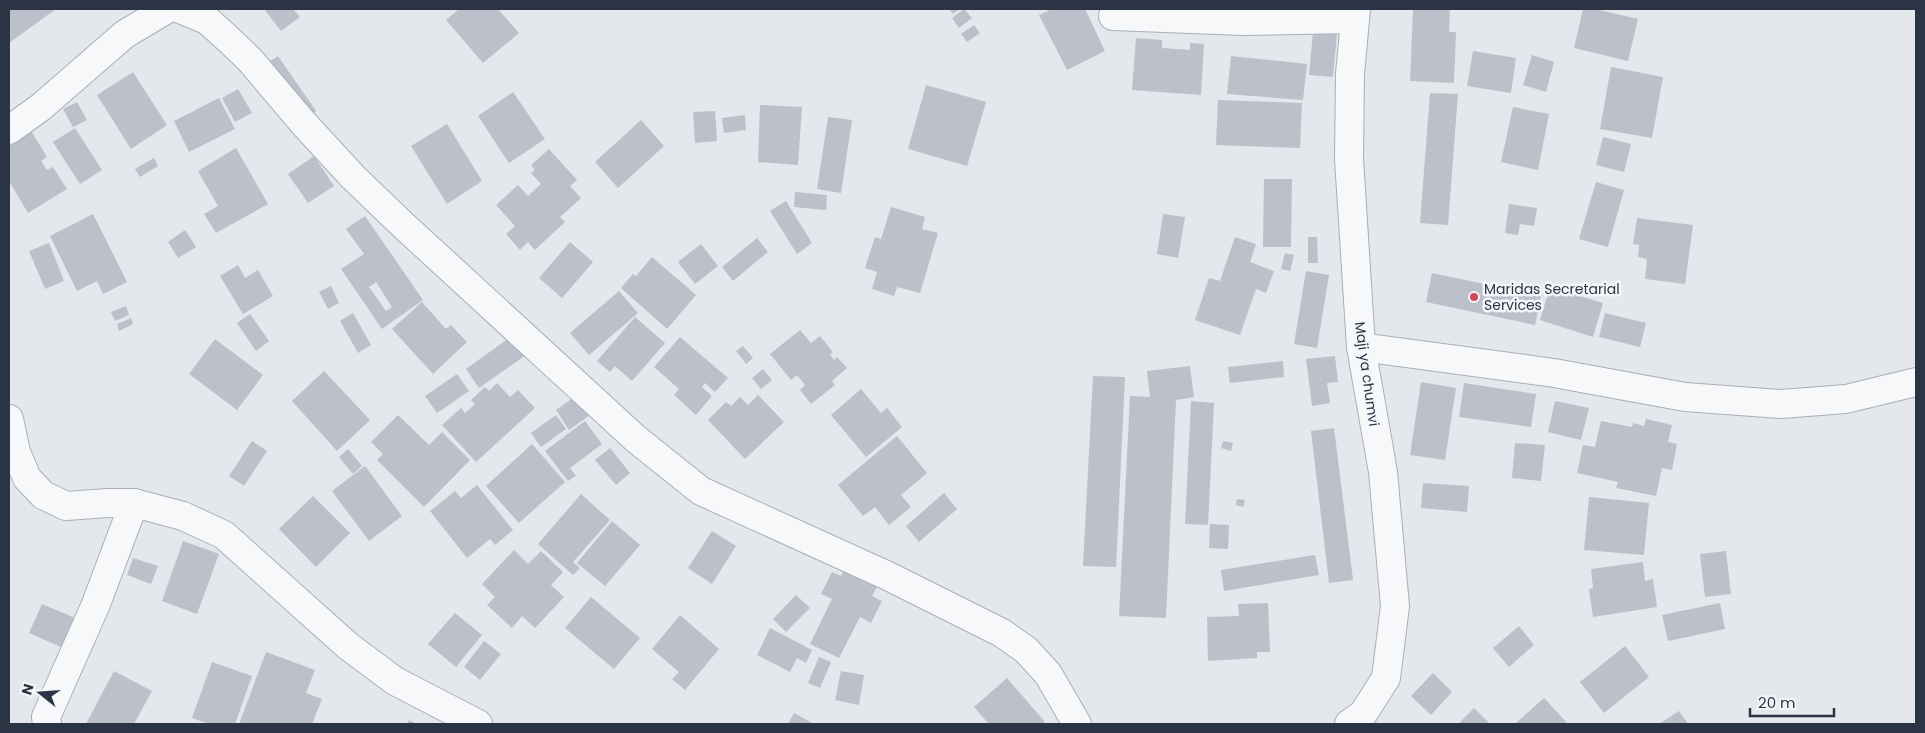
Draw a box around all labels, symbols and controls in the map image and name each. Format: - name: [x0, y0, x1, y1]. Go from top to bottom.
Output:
- place label: Maridas Secretarial Services: [1484, 279, 1620, 315]
- marker: Maridas Secretarial Services: [1468, 291, 1480, 303]
- street label: Maji ya chumvi: [1350, 320, 1384, 428]
- north arrow: [15, 668, 65, 718]
- text: N: [16, 681, 39, 697]
- scale bar: [1750, 686, 1834, 718]
- text: 20 m: [1758, 692, 1796, 713]

